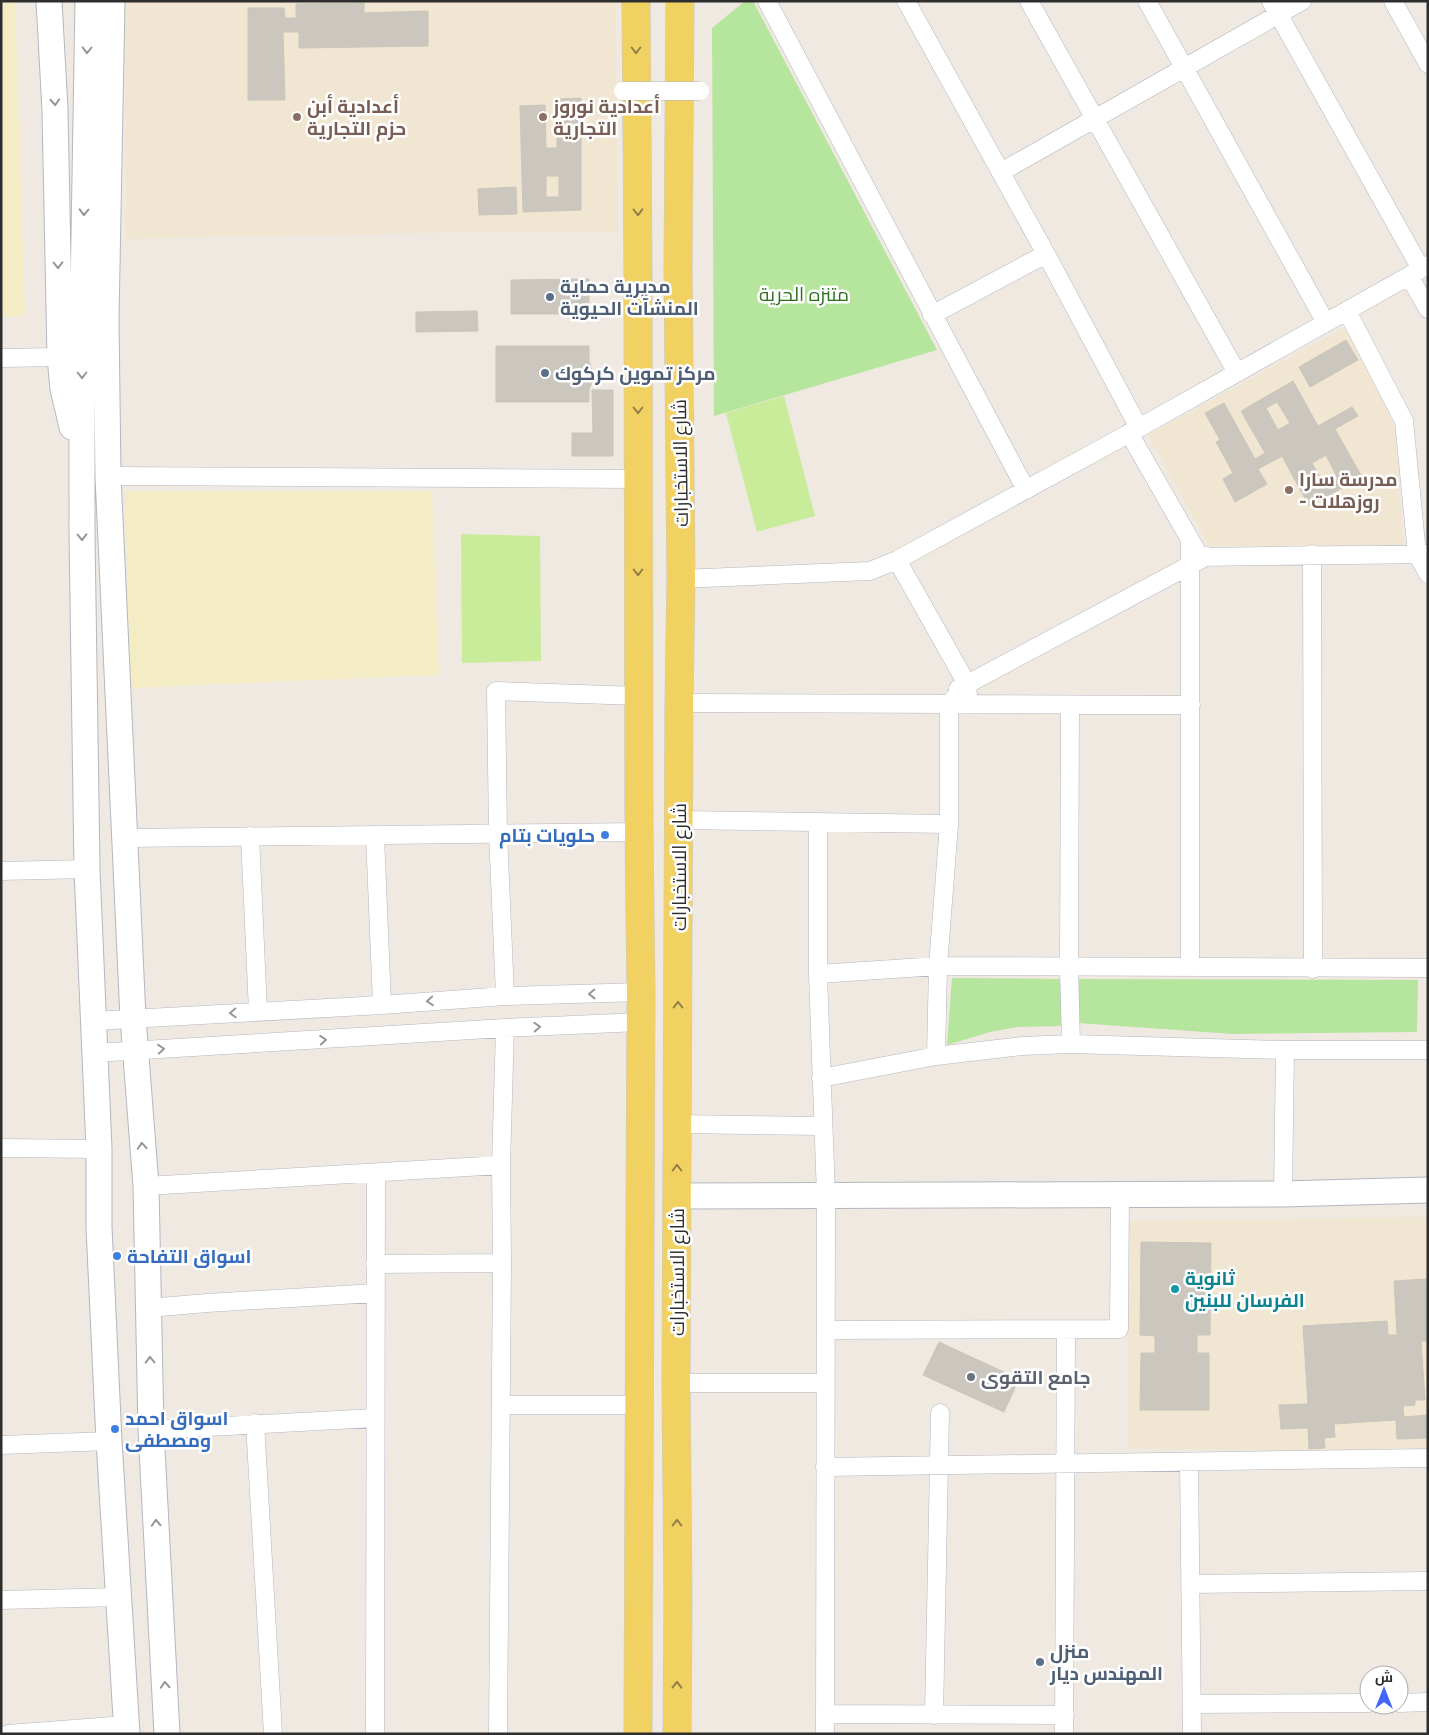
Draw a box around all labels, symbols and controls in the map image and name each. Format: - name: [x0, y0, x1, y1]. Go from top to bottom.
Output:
- one-way arrow: [82, 46, 92, 54]
- one-way arrow: [631, 46, 641, 54]
- place label: أعدادية أبن حزم التجارية: [307, 93, 406, 142]
- place label: أعدادية نوروز التجارية: [552, 93, 660, 140]
- one-way arrow: [49, 99, 60, 107]
- marker: أعدادية أبن حزم التجارية: [291, 111, 303, 123]
- marker: أعدادية نوروز التجارية: [537, 111, 549, 123]
- one-way arrow: [79, 209, 89, 217]
- one-way arrow: [633, 209, 643, 217]
- one-way arrow: [53, 262, 63, 269]
- place label: مديرية حماية المنشآت الحيوية: [560, 275, 699, 320]
- park label: متنزه الحرية: [759, 283, 849, 306]
- marker: مديرية حماية المنشآت الحيوية: [544, 291, 556, 303]
- place label: مركز تموين كركوك: [555, 362, 716, 385]
- marker: مركز تموين كركوك: [539, 367, 551, 379]
- one-way arrow: [77, 372, 87, 379]
- street label: شارع الاستخبارات: [668, 399, 695, 527]
- one-way arrow: [633, 406, 643, 414]
- place label: مدرسة سارا - روزهلات: [1299, 468, 1397, 514]
- marker: مدرسة سارا - روزهلات: [1283, 484, 1295, 496]
- one-way arrow: [77, 534, 87, 542]
- one-way arrow: [633, 569, 643, 577]
- street label: شارع الاستخبارات: [668, 803, 693, 931]
- place label: حلويات بتام: [499, 824, 595, 849]
- marker: حلويات بتام: [599, 829, 611, 841]
- one-way arrow: [588, 988, 596, 999]
- one-way arrow: [426, 996, 434, 1007]
- one-way arrow: [673, 1001, 683, 1008]
- one-way arrow: [229, 1007, 237, 1018]
- one-way arrow: [534, 1021, 542, 1032]
- one-way arrow: [319, 1034, 327, 1045]
- one-way arrow: [157, 1044, 165, 1055]
- one-way arrow: [137, 1141, 148, 1149]
- one-way arrow: [672, 1163, 682, 1171]
- street label: شارع الاستخبارات: [666, 1208, 691, 1336]
- place label: اسواق التفاحة: [127, 1245, 251, 1268]
- marker: اسواق التفاحة: [111, 1250, 123, 1262]
- place label: ثانوية الفرسان للبنين: [1185, 1267, 1305, 1312]
- marker: ثانوية الفرسان للبنين: [1169, 1283, 1181, 1295]
- one-way arrow: [144, 1356, 155, 1364]
- place label: جامع التقوى: [981, 1366, 1090, 1391]
- marker: جامع التقوى: [965, 1371, 977, 1383]
- place label: اسواق احمد ومصطفى: [125, 1407, 228, 1452]
- marker: اسواق احمد ومصطفى: [109, 1423, 121, 1435]
- one-way arrow: [672, 1518, 683, 1526]
- one-way arrow: [151, 1519, 162, 1527]
- place label: منزل المهندس ديار: [1049, 1640, 1163, 1685]
- marker: منزل المهندس ديار: [1034, 1656, 1046, 1668]
- north arrow: [1359, 1665, 1409, 1715]
- text: ش: [1375, 1669, 1393, 1686]
- one-way arrow: [159, 1681, 170, 1689]
- one-way arrow: [672, 1681, 682, 1688]

